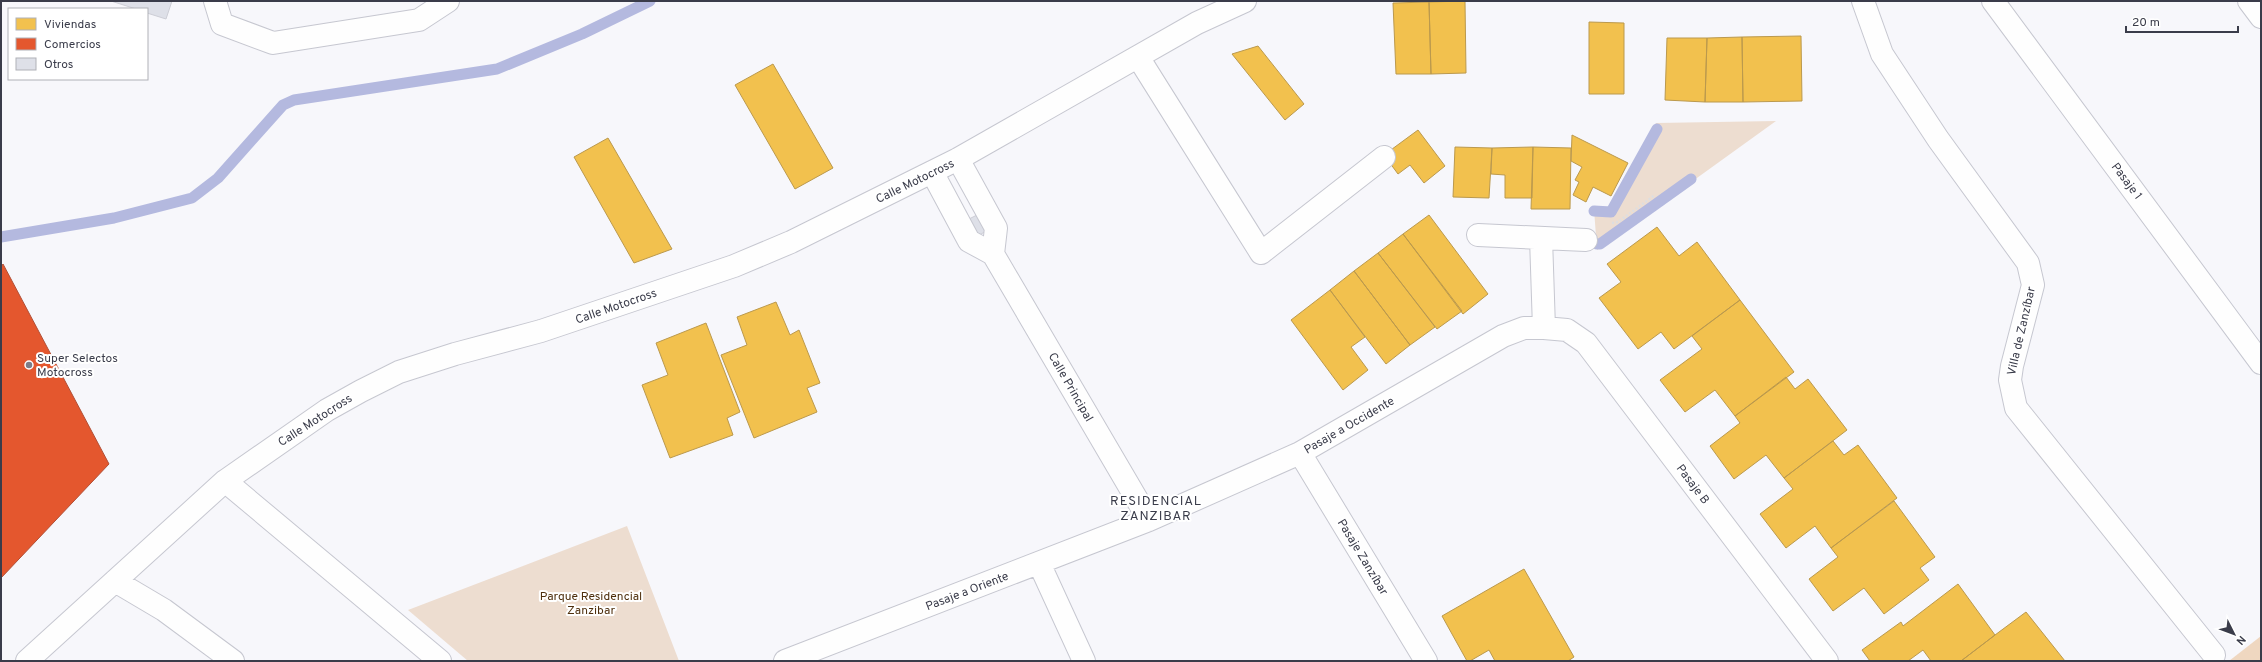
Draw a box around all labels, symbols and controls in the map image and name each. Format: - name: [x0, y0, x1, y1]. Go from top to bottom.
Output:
- legend: [8, 8, 148, 80]
- scale bar: [2126, 8, 2238, 34]
- text: 20 m: [2132, 15, 2160, 31]
- text: Viviendas: [44, 17, 96, 33]
- text: Comercios: [44, 37, 101, 53]
- text: Otros: [44, 57, 73, 73]
- street label: Calle Motocross: [874, 156, 957, 208]
- street label: Pasaje 1: [2107, 160, 2145, 203]
- street label: Calle Motocross: [573, 285, 659, 328]
- street label: Villa de Zanzíbar: [2004, 285, 2040, 377]
- street label: Calle Principal: [1044, 350, 1096, 425]
- place label: Super Selectos Motocross: [37, 351, 118, 381]
- marker: Super Selectos Motocross: [24, 360, 34, 370]
- street label: Calle Motocross: [275, 391, 356, 451]
- street label: Pasaje a Occidente: [1301, 393, 1398, 458]
- street label: Pasaje B: [1672, 461, 1713, 508]
- district label: RESIDENCIAL ZANZIBAR: [1110, 494, 1202, 525]
- street label: Pasaje Zanzíbar: [1333, 516, 1391, 599]
- street label: Pasaje a Oriente: [924, 569, 1011, 615]
- park label: Parque Residencial Zanzibar: [540, 589, 642, 619]
- north arrow: [2214, 614, 2254, 654]
- text: N: [2233, 632, 2249, 648]

